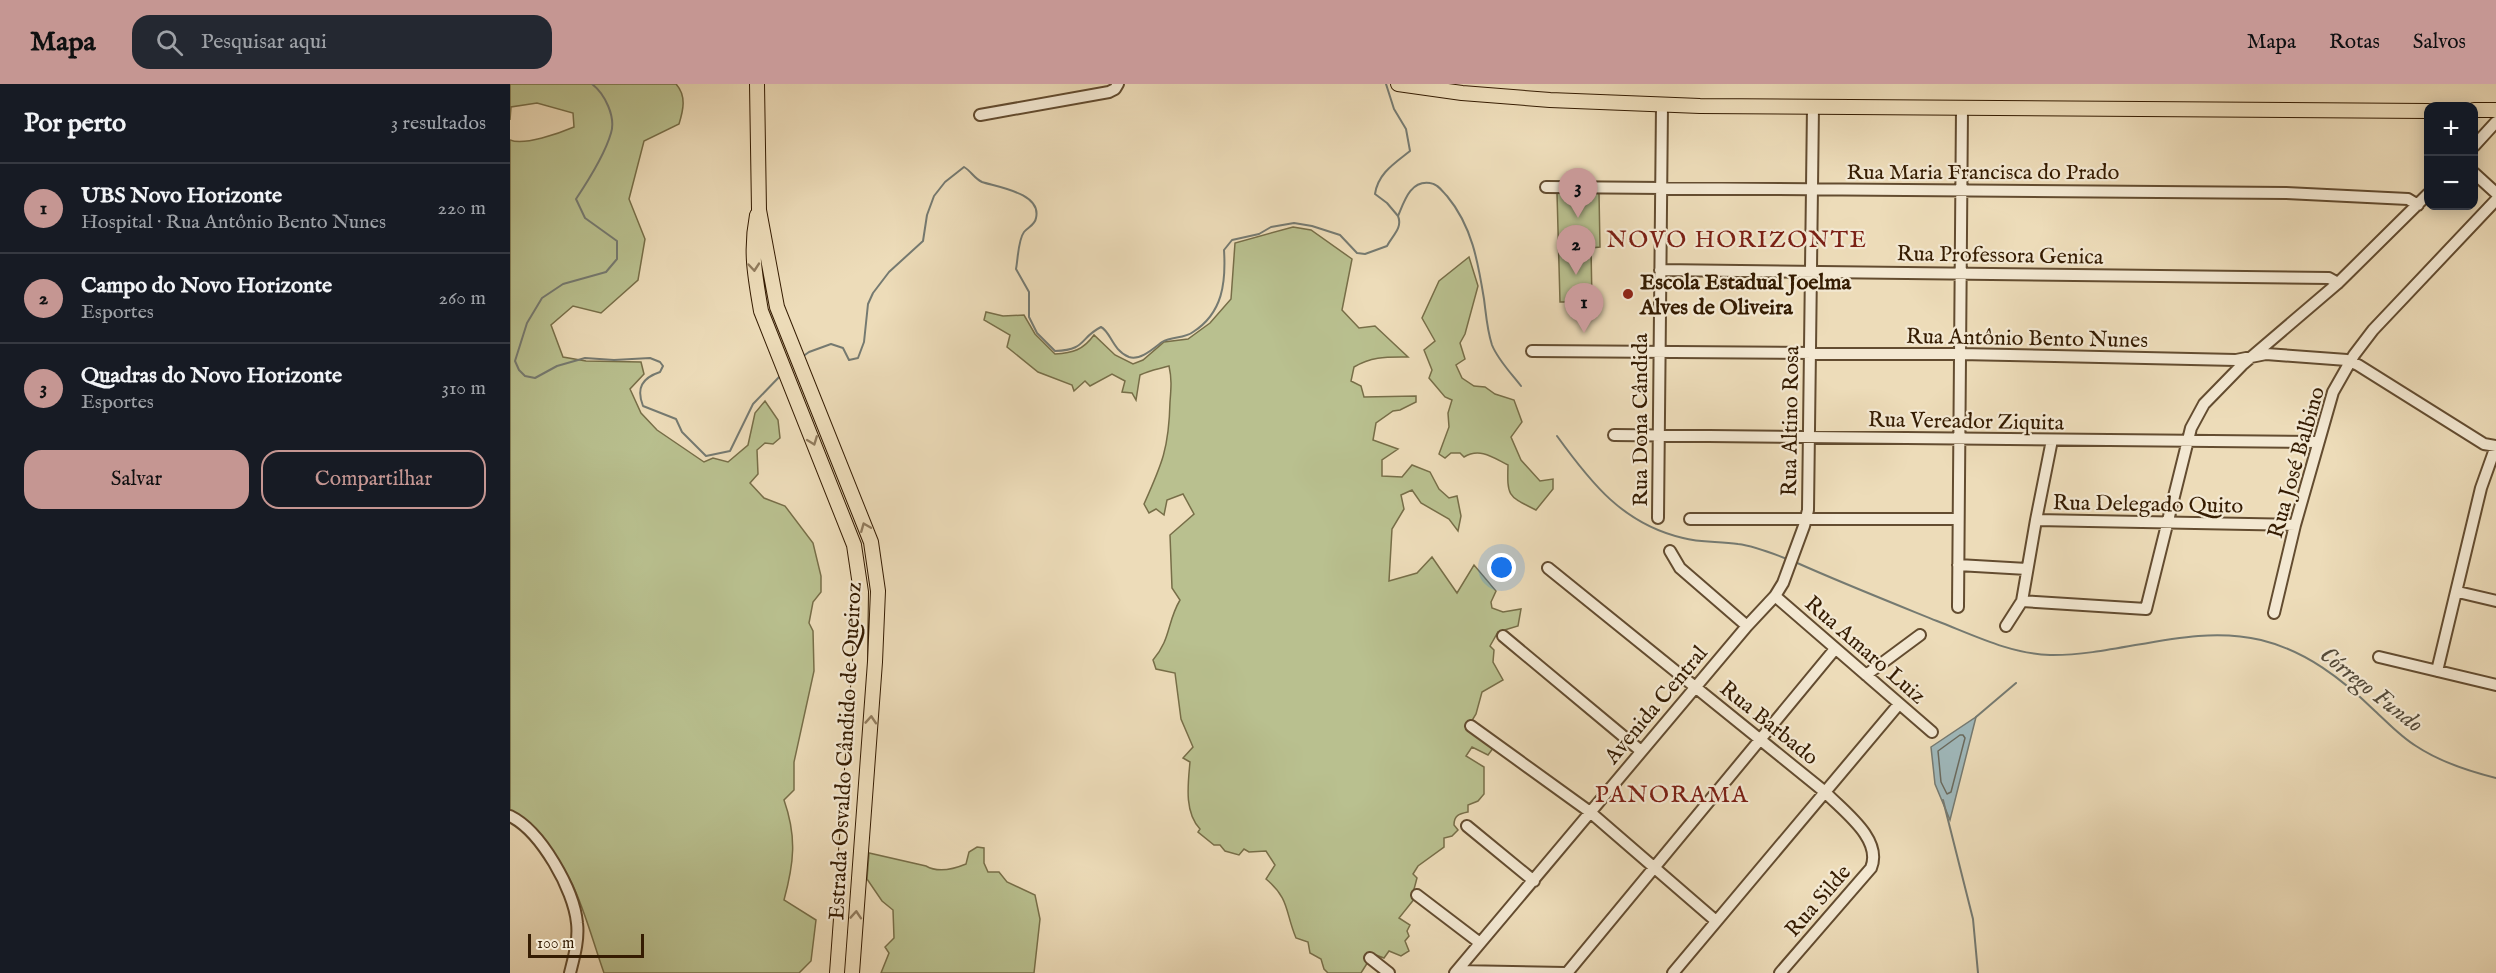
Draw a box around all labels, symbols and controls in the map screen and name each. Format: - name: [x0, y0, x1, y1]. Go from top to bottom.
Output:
- search box: [132, 15, 552, 69]
- text: Mapa: [30, 25, 96, 60]
- icon: search: [153, 26, 186, 59]
- text: Pesquisar aqui: [201, 28, 327, 56]
- text: Mapa: [2247, 29, 2296, 56]
- text: Rotas: [2329, 29, 2380, 56]
- text: Salvos: [2413, 29, 2466, 56]
- map controls: [2424, 102, 2478, 210]
- button: +: [2424, 102, 2478, 156]
- text: Por perto: [24, 107, 126, 140]
- text: 3 resultados: [391, 111, 486, 136]
- button: −: [2424, 156, 2478, 210]
- street label: Rua Maria Francisca do Prado: [1847, 159, 2120, 187]
- pin: 3: [1558, 168, 1598, 218]
- text: UBS Novo Horizonte: [81, 182, 282, 210]
- text: 1: [40, 196, 47, 221]
- text: 220 m: [438, 196, 486, 221]
- text: Hospital · Rua Antônio Bento Nunes: [81, 210, 386, 235]
- district label: NOVO HORIZONTE: [1606, 225, 1868, 256]
- pin: 2: [1556, 226, 1596, 275]
- street label: Rua Professora Genica: [1896, 240, 2104, 272]
- one-way arrow: [747, 263, 760, 272]
- place label: Escola Estadual Joelma Alves de Oliveira: [1639, 269, 1851, 322]
- text: Campo do Novo Horizonte: [81, 272, 332, 300]
- pin: 1: [1564, 284, 1604, 333]
- text: 2: [39, 286, 48, 311]
- text: 260 m: [439, 286, 486, 311]
- marker: Escola Estadual Joelma Alves de Oliveira: [1621, 287, 1635, 301]
- text: Esportes: [81, 300, 154, 325]
- street label: Rua Antônio Bento Nunes: [1906, 323, 2148, 355]
- street label: Rua Dona Cândida: [1627, 333, 1655, 507]
- street label: Rua Altino Rosa: [1776, 345, 1806, 497]
- text: Quadras do Novo Horizonte: [81, 362, 342, 390]
- text: 3: [40, 376, 47, 401]
- text: 310 m: [442, 376, 486, 401]
- street label: Rua José Balbino: [2262, 383, 2332, 542]
- text: Esportes: [81, 390, 154, 415]
- street label: Rua Vereador Ziquita: [1868, 406, 2065, 438]
- one-way arrow: [806, 435, 818, 446]
- button: Salvar: [24, 450, 249, 509]
- button: Compartilhar: [261, 450, 486, 509]
- street label: Rua Delegado Quito: [2052, 489, 2244, 521]
- one-way arrow: [860, 522, 872, 533]
- your location: [1487, 553, 1516, 582]
- street label: Estrada Osvaldo Cândido de Queiroz: [823, 581, 869, 921]
- street label: Rua Amaro Luiz: [1798, 590, 1931, 711]
- street label: Avenida Central: [1598, 640, 1714, 771]
- water label: Córrego Fundo: [2313, 640, 2429, 740]
- street label: Rua Barbado: [1714, 675, 1824, 772]
- one-way arrow: [864, 716, 877, 725]
- district label: PANORAMA: [1595, 780, 1749, 811]
- street label: Rua Silde: [1779, 859, 1858, 943]
- one-way arrow: [850, 910, 863, 919]
- scale bar: [528, 931, 644, 958]
- text: 100 m: [537, 934, 574, 954]

